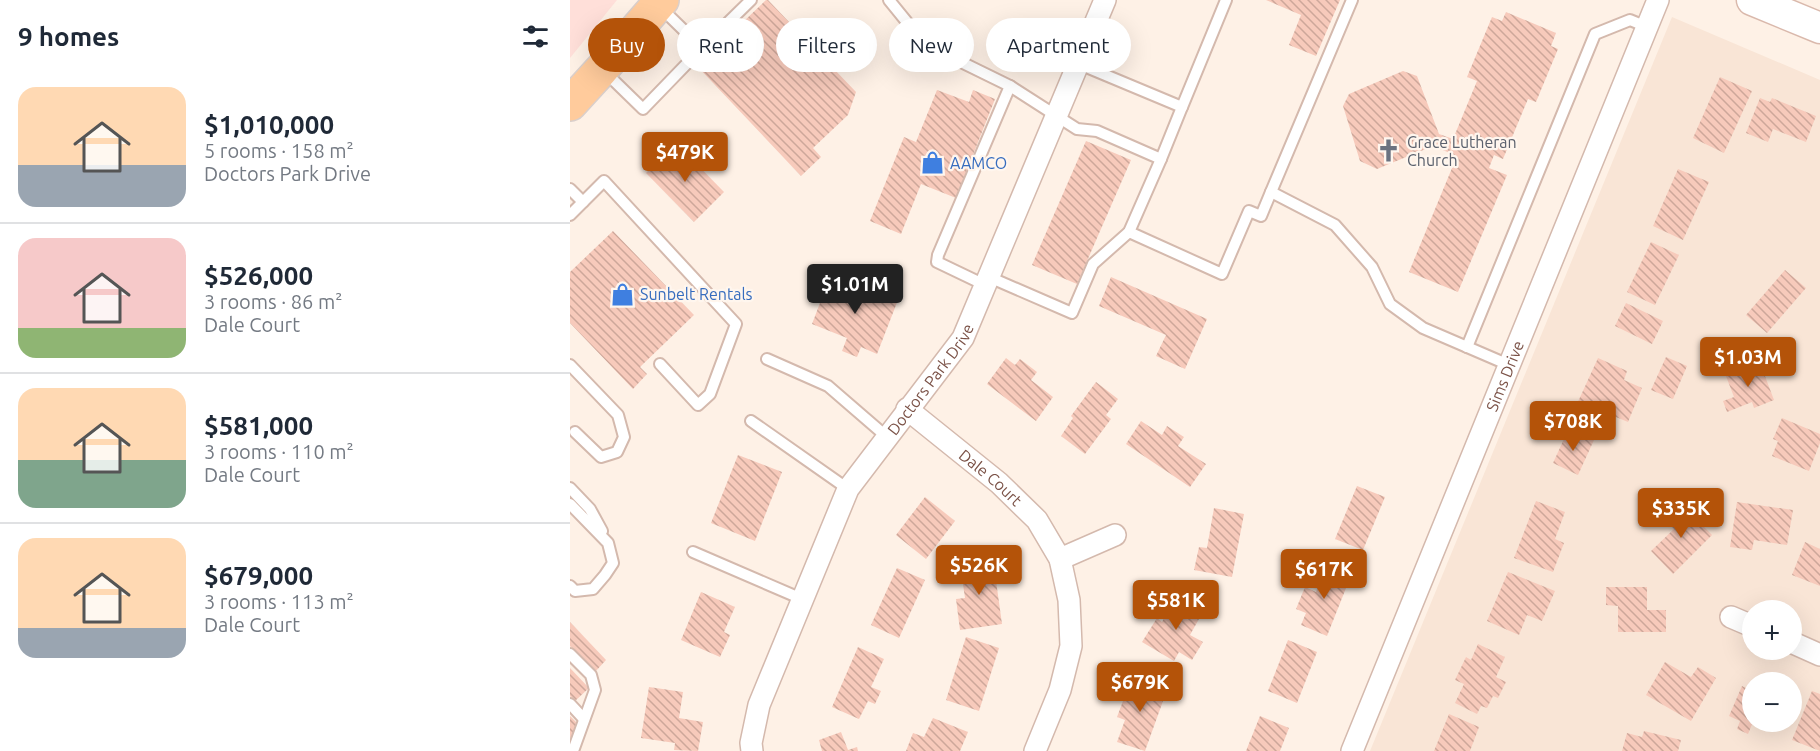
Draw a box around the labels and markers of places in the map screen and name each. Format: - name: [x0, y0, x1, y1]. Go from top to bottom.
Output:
- pin: $479K: [643, 132, 727, 183]
- place label: Grace Lutheran Church: [1407, 133, 1517, 169]
- church icon: Grace Lutheran Church: [1376, 138, 1402, 164]
- shop icon: AAMCO: [919, 150, 945, 176]
- place label: AAMCO: [950, 154, 1007, 172]
- pin: $1.01M: [806, 264, 904, 315]
- shop icon: Sunbelt Rentals: [609, 281, 635, 307]
- place label: Sunbelt Rentals: [640, 285, 753, 303]
- pin: $1.03M: [1699, 337, 1797, 388]
- pin: $708K: [1531, 401, 1615, 452]
- pin: $335K: [1639, 488, 1723, 539]
- pin: $526K: [937, 545, 1021, 596]
- pin: $617K: [1282, 549, 1366, 600]
- pin: $581K: [1134, 580, 1218, 631]
- pin: $679K: [1098, 662, 1182, 713]

